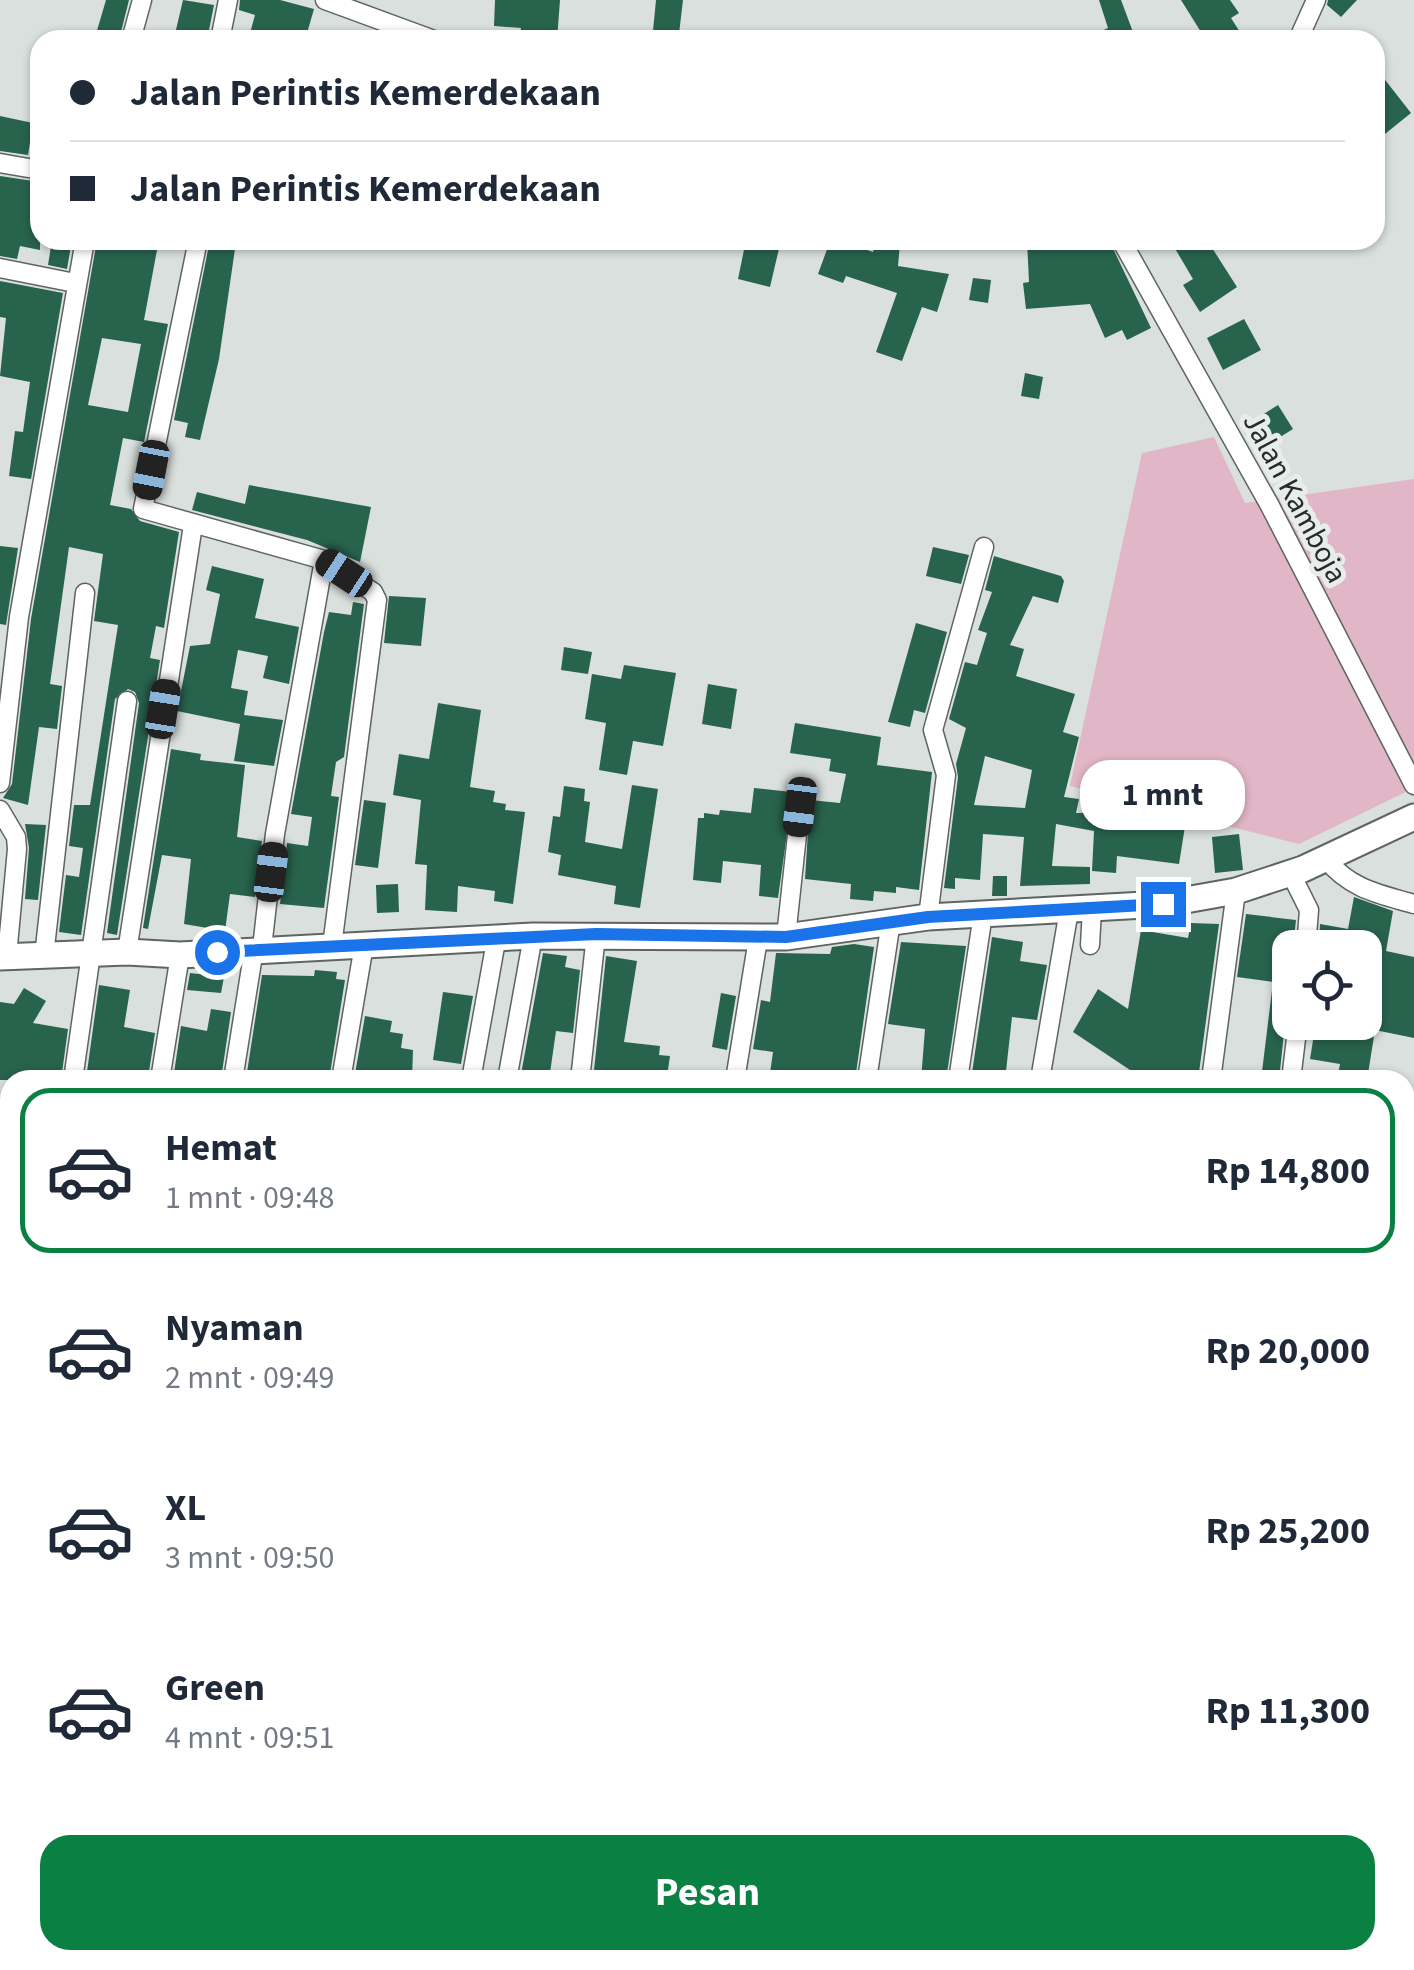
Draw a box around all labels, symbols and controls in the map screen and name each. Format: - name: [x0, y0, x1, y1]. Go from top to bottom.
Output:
- text: Jalan Perintis Kemerdekaan: [130, 66, 601, 120]
- text: Jalan Perintis Kemerdekaan: [130, 162, 601, 216]
- street label: Jalan Kamboja: [1232, 405, 1358, 591]
- car: [131, 438, 171, 502]
- car: [311, 544, 377, 602]
- car: [143, 677, 183, 741]
- callout: 1 mnt: [1080, 759, 1246, 829]
- text: 1 mnt: [1122, 772, 1203, 818]
- car: [781, 775, 819, 839]
- car: [252, 840, 290, 904]
- route end: [1141, 882, 1186, 927]
- route start: [195, 930, 240, 975]
- map controls: [1272, 930, 1382, 1040]
- button: locate: [1272, 930, 1382, 1040]
- text: Hemat: [165, 1121, 277, 1175]
- icon: car: [45, 1126, 135, 1216]
- text: Rp 14,800: [1206, 1144, 1370, 1198]
- text: 1 mnt · 09:48: [165, 1175, 335, 1221]
- text: Nyaman: [165, 1301, 304, 1355]
- icon: car: [45, 1306, 135, 1396]
- text: Rp 20,000: [1206, 1324, 1370, 1378]
- text: 2 mnt · 09:49: [165, 1355, 335, 1401]
- text: XL: [165, 1481, 206, 1535]
- icon: car: [45, 1486, 135, 1576]
- text: Rp 25,200: [1206, 1504, 1370, 1558]
- text: 3 mnt · 09:50: [165, 1535, 335, 1581]
- text: Green: [165, 1661, 265, 1715]
- icon: car: [45, 1666, 135, 1756]
- text: Rp 11,300: [1206, 1684, 1370, 1738]
- text: 4 mnt · 09:51: [165, 1715, 335, 1761]
- button: Pesan: [40, 1835, 1375, 1950]

